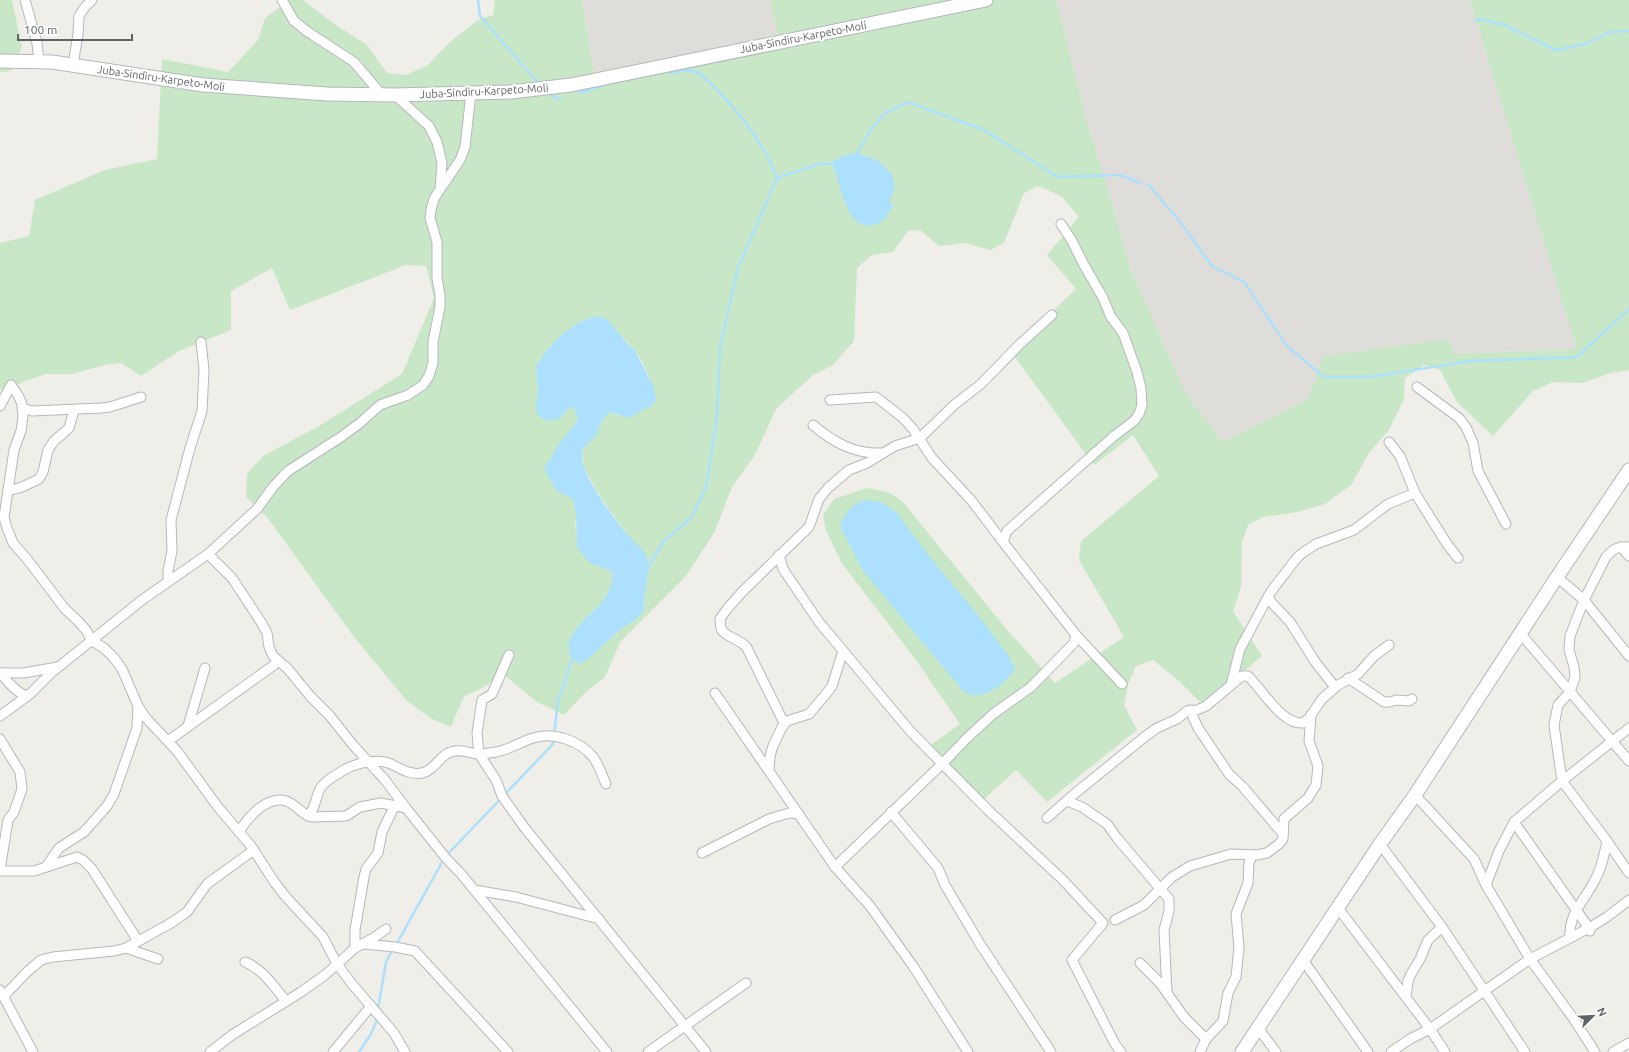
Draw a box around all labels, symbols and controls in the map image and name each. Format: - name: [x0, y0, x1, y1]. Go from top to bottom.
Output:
- scale bar: [18, 16, 132, 42]
- street label: Juba-Sindiru-Karpeto-Moli: [739, 19, 867, 55]
- text: 100 m: [24, 23, 57, 36]
- street label: Juba-Sindiru-Karpeto-Moli: [96, 63, 226, 93]
- street label: Juba-Sindiru-Karpeto-Moli: [419, 82, 549, 100]
- north arrow: [1573, 996, 1613, 1036]
- text: N: [1595, 1006, 1609, 1018]

